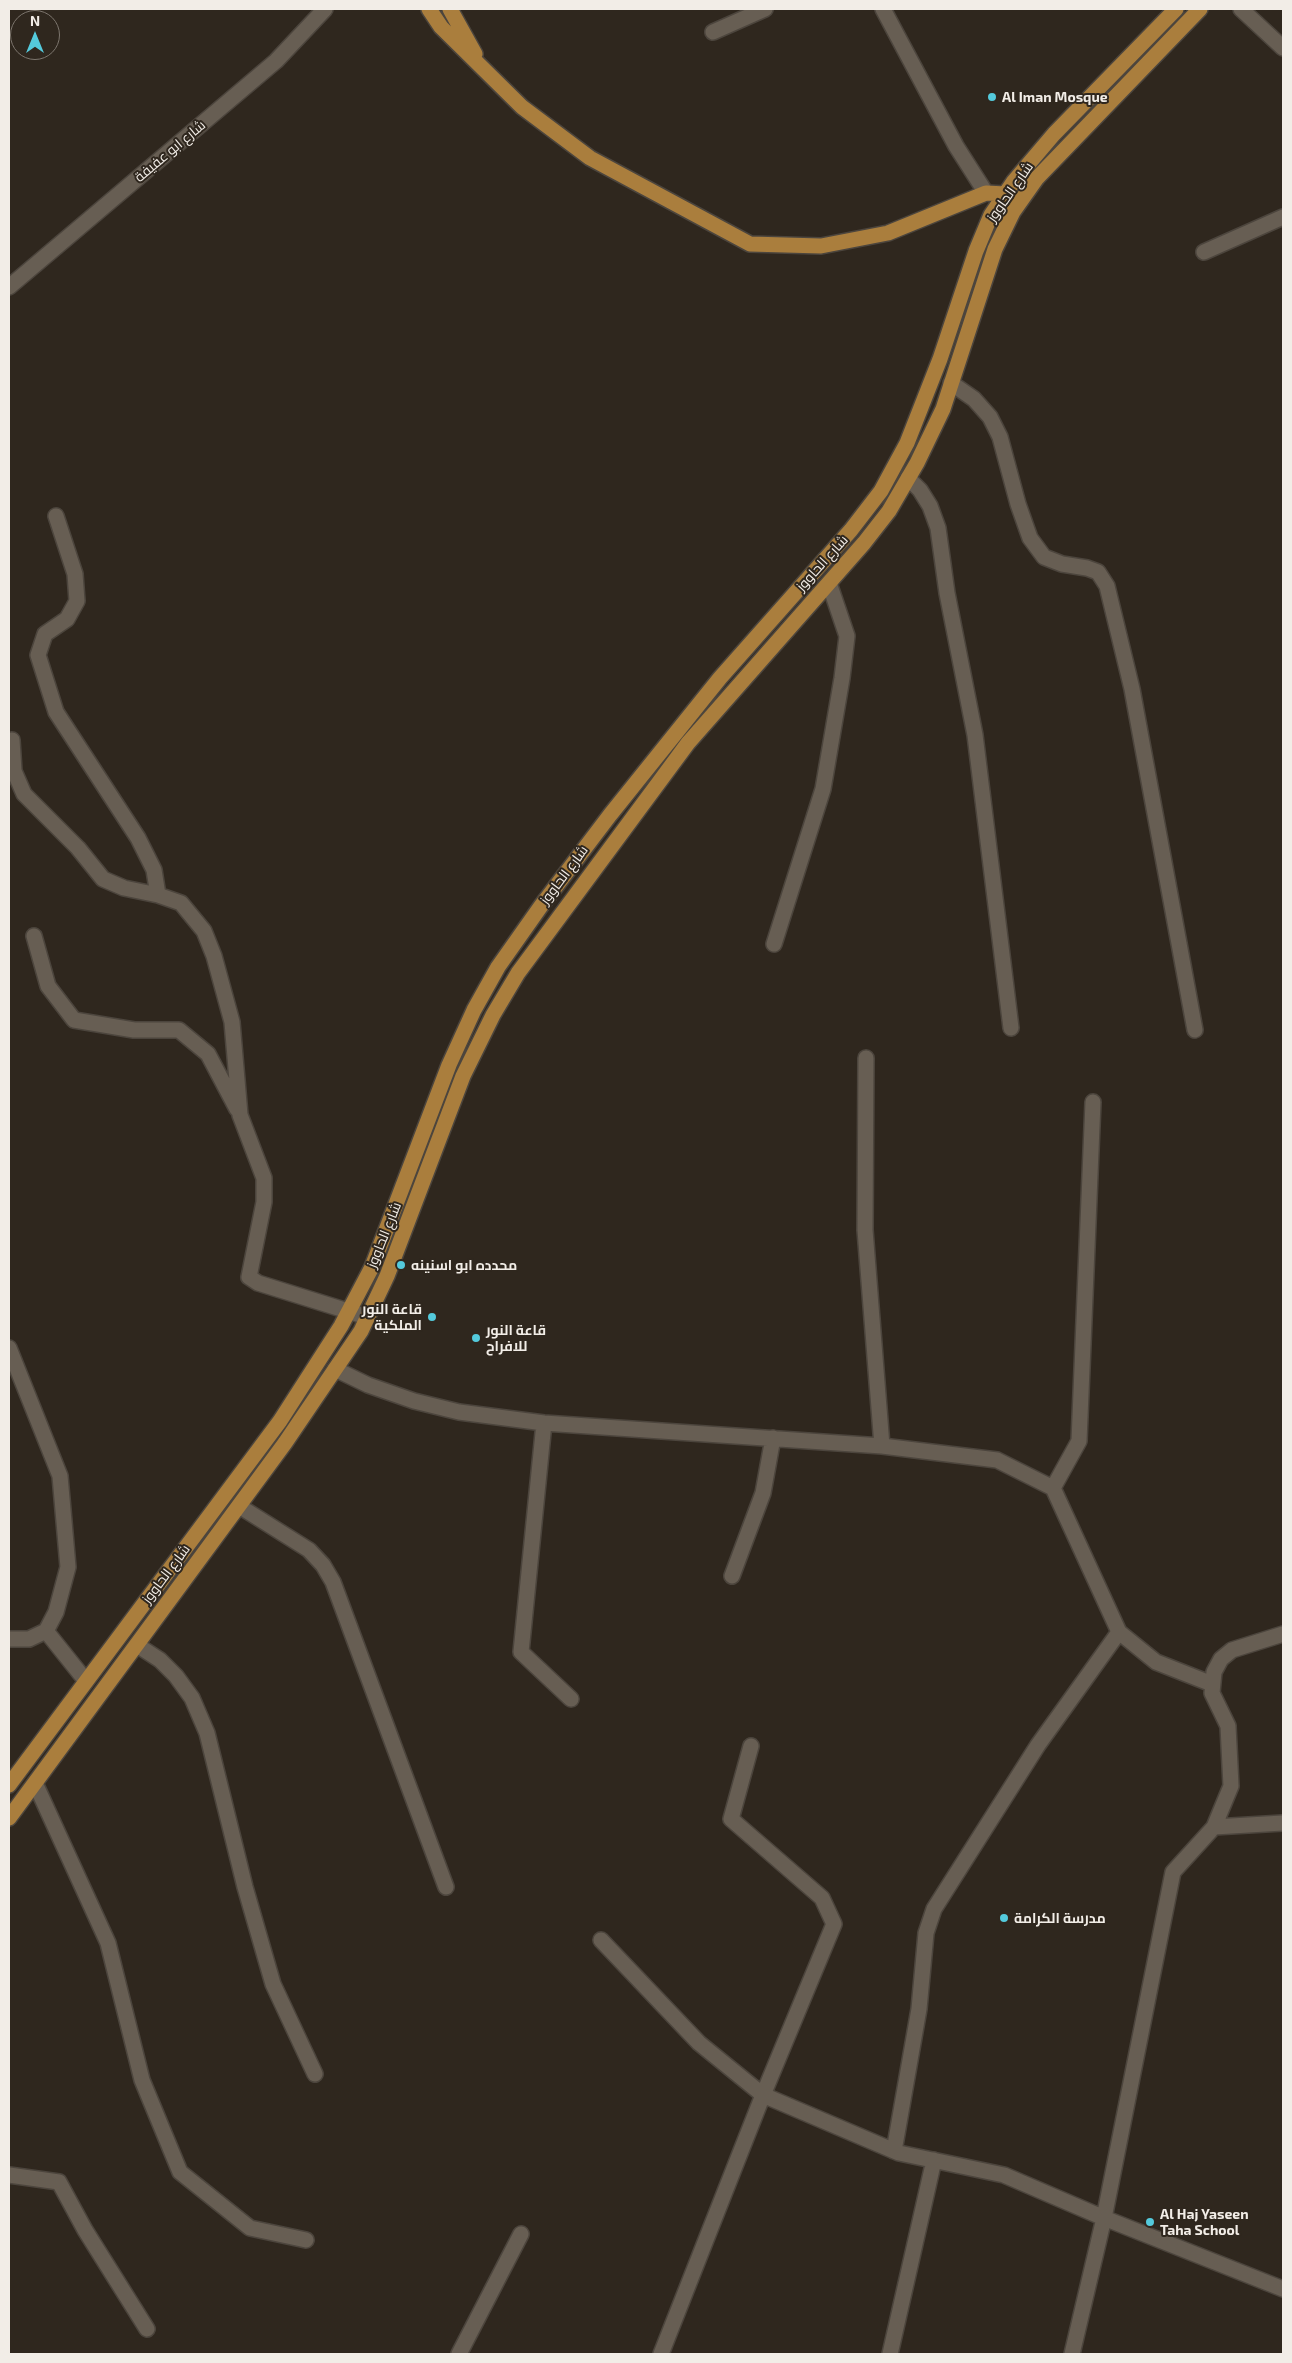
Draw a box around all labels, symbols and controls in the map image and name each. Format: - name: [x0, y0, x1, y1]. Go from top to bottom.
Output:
- north arrow: [10, 10, 60, 60]
- text: N: [30, 12, 40, 29]
- place label: Al Iman Mosque: [1002, 89, 1108, 105]
- marker: Al Iman Mosque: [986, 91, 998, 103]
- street label: شارع ابو عفيفة: [131, 116, 209, 186]
- street label: شارع الحاووز: [983, 159, 1037, 225]
- street label: شارع الحاووز: [793, 532, 851, 594]
- street label: شارع الحاووز: [536, 842, 592, 908]
- street label: شارع الحاووز: [363, 1200, 405, 1270]
- place label: محدده ابو اسنينه: [411, 1257, 517, 1273]
- marker: محدده ابو اسنينه: [395, 1259, 407, 1271]
- place label: قاعة النور الملكية: [362, 1301, 422, 1334]
- marker: قاعة النور الملكية: [426, 1311, 438, 1323]
- place label: قاعة النور للافراح: [486, 1322, 546, 1354]
- marker: قاعة النور للافراح: [470, 1332, 482, 1344]
- street label: شارع الحاووز: [138, 1541, 194, 1607]
- place label: مدرسة الكرامة: [1014, 1910, 1106, 1926]
- marker: مدرسة الكرامة: [998, 1912, 1010, 1924]
- place label: Al Haj Yaseen Taha School: [1160, 2206, 1249, 2238]
- marker: Al Haj Yaseen Taha School: [1144, 2216, 1156, 2228]

